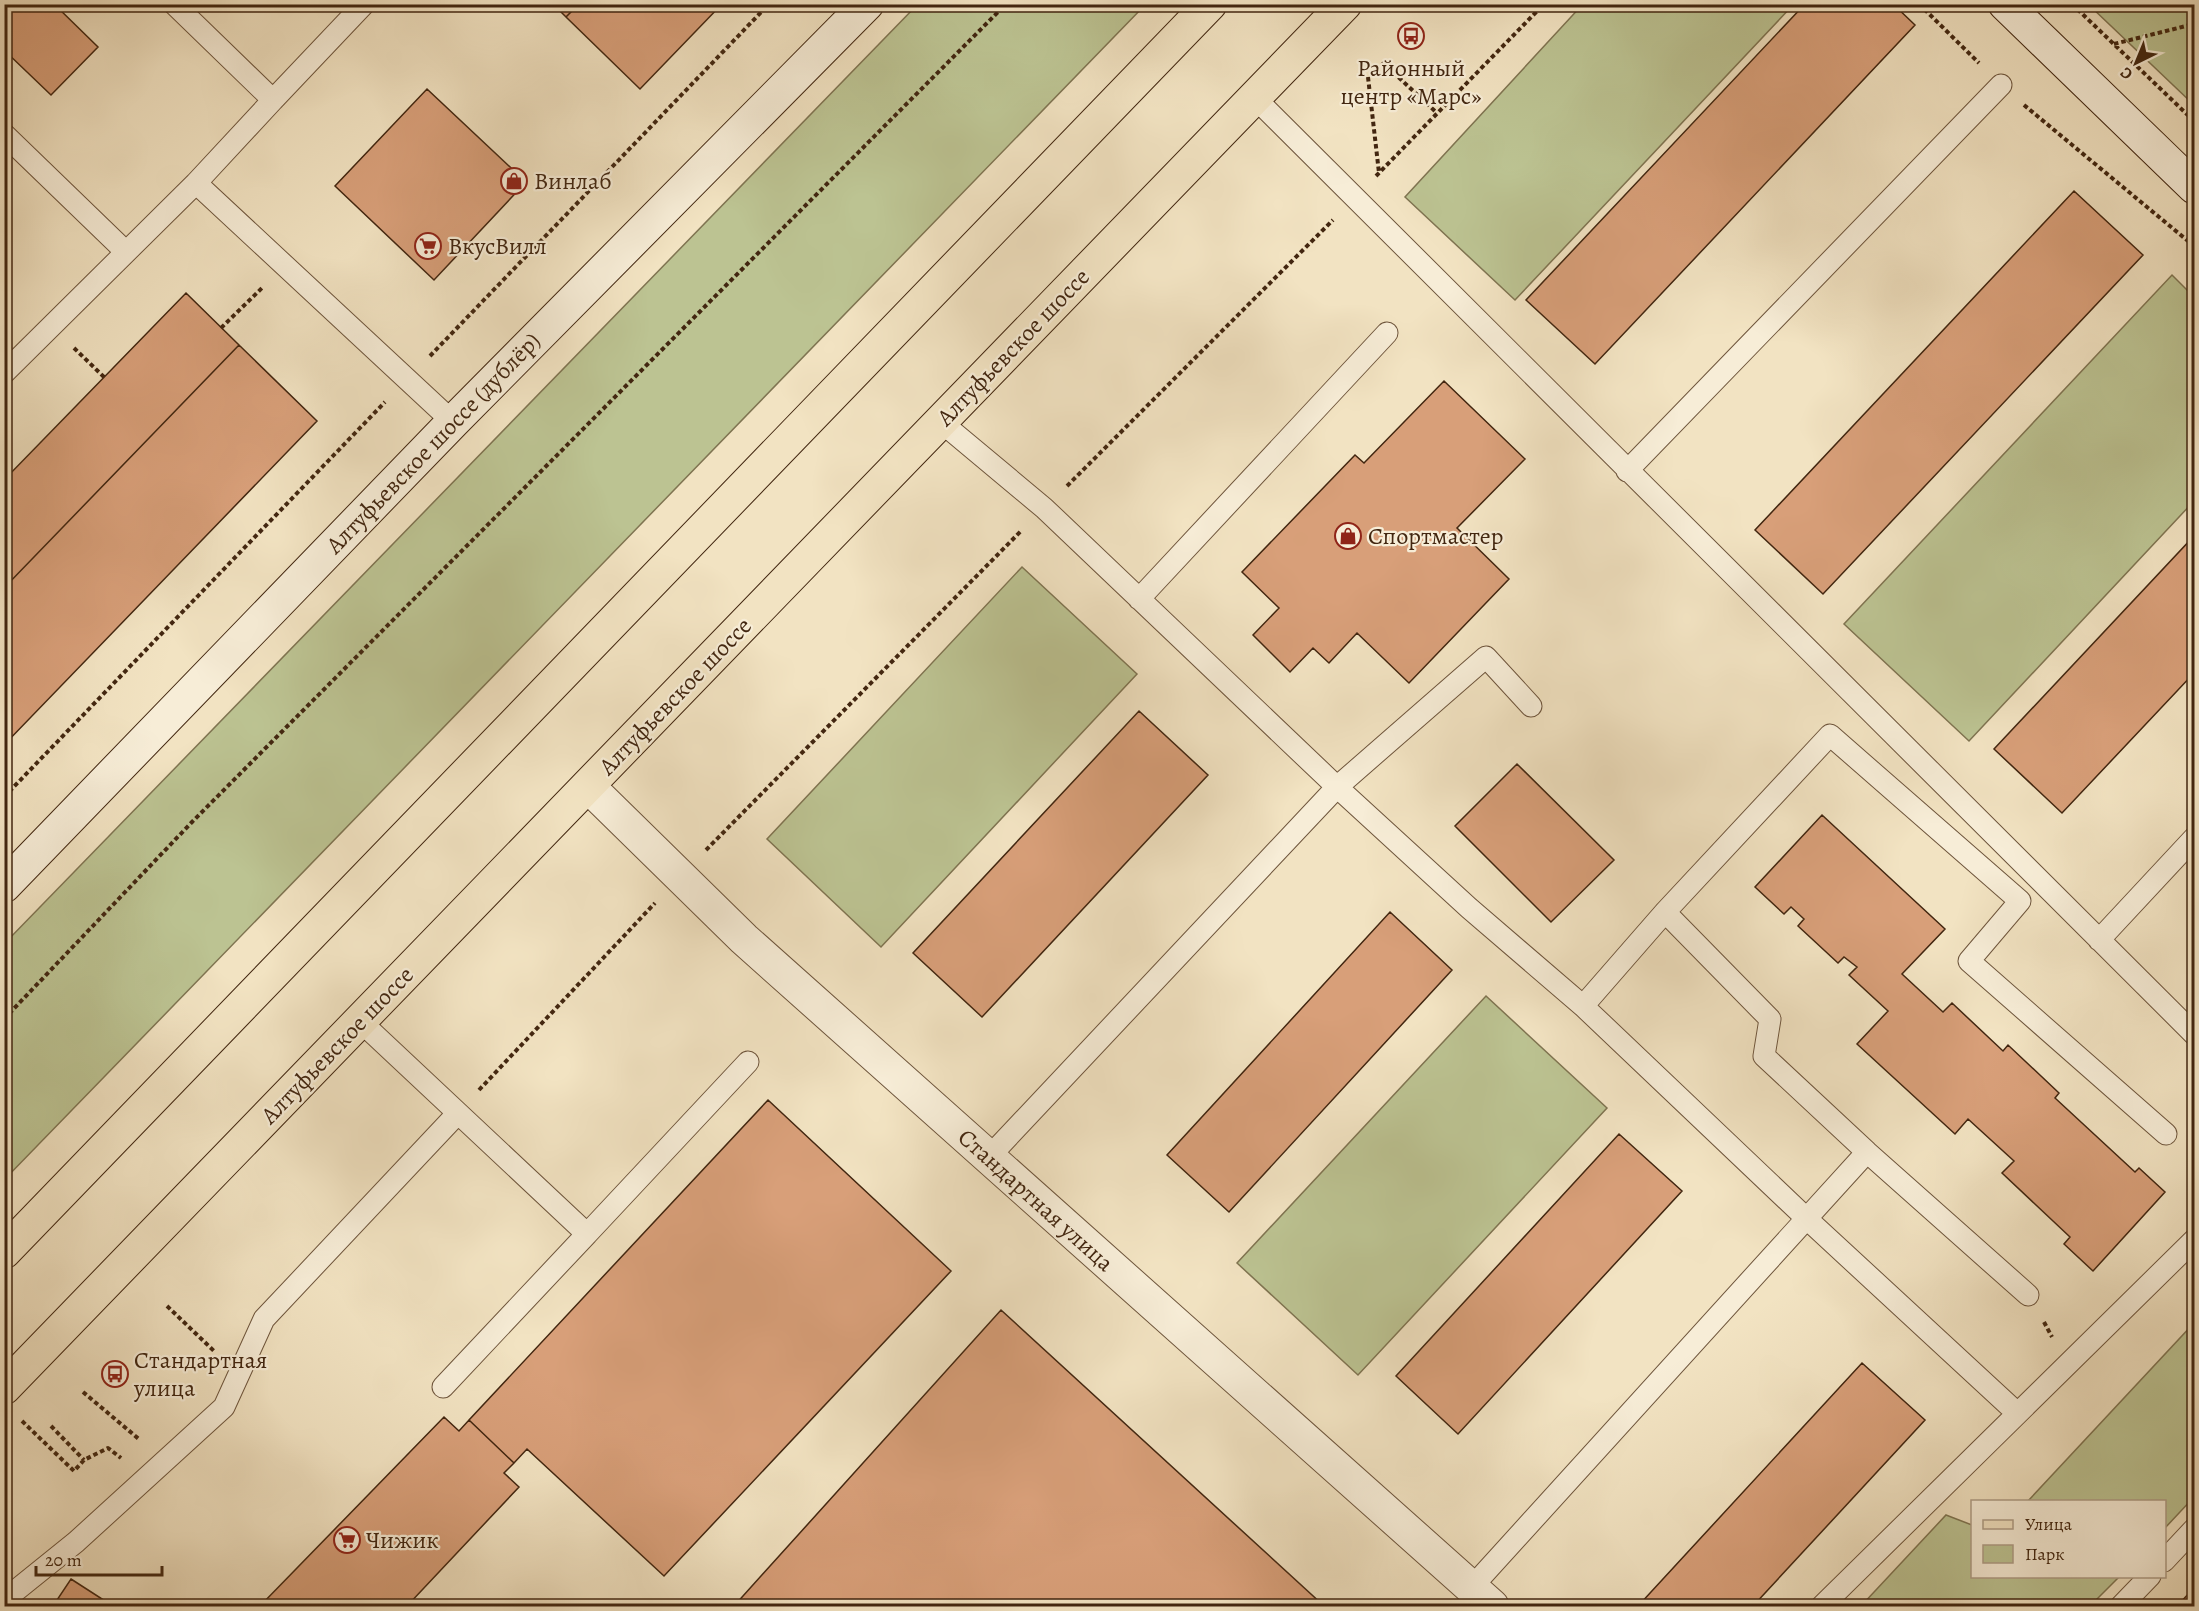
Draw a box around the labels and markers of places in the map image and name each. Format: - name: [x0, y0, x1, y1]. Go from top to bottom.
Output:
- bus stop icon: Районный центр «Марс»: [1396, 21, 1426, 51]
- place label: Районный центр «Марс»: [1341, 52, 1481, 112]
- place label: Винлаб: [534, 165, 612, 197]
- shop icon: Винлаб: [499, 166, 529, 196]
- place label: ВкусВилл: [448, 230, 547, 262]
- supermarket icon: ВкусВилл: [413, 231, 443, 261]
- place label: Спортмастер: [1368, 520, 1503, 552]
- shop icon: Спортмастер: [1333, 521, 1363, 551]
- place label: Стандартная улица: [133, 1344, 267, 1404]
- bus stop icon: Стандартная улица: [100, 1359, 130, 1389]
- place label: Чижик: [366, 1524, 439, 1556]
- supermarket icon: Чижик: [332, 1525, 362, 1555]

